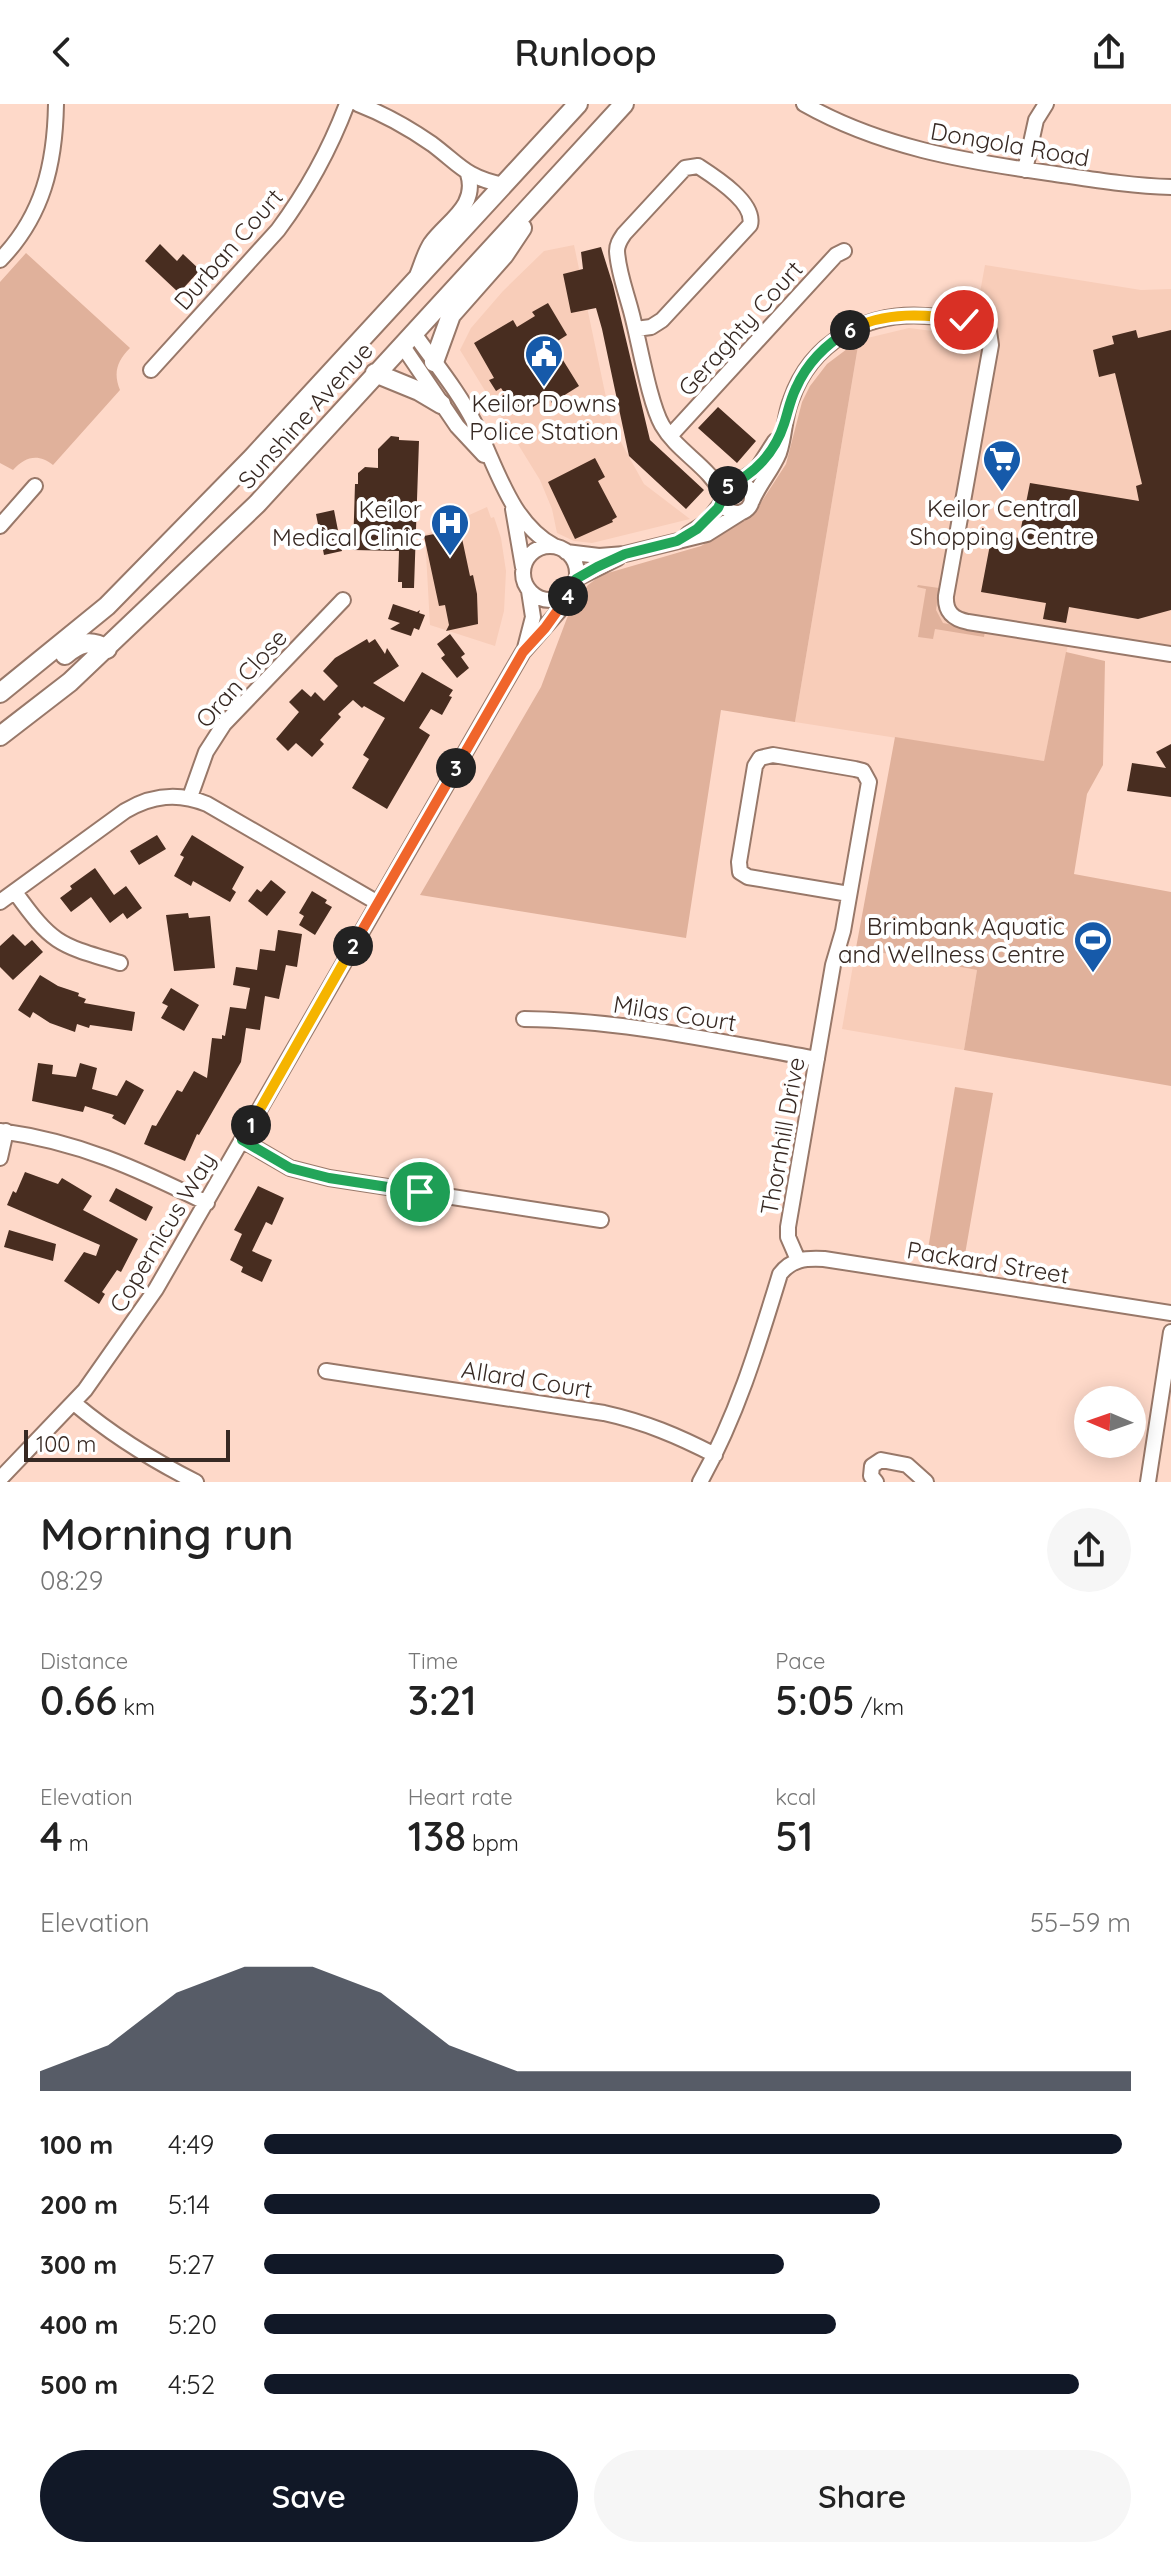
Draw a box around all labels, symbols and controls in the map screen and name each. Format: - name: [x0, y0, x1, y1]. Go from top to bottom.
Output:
- icon: back: [40, 30, 84, 74]
- text: Runloop: [515, 30, 656, 75]
- icon: share: [1087, 30, 1131, 74]
- street label: Dongola Road: [928, 115, 1092, 173]
- street label: Durban Court: [167, 182, 289, 316]
- street label: Geraghty Court: [671, 254, 809, 402]
- pin: [930, 286, 998, 354]
- icon: check: [942, 298, 986, 342]
- pin: 6: [830, 310, 870, 350]
- text: 6: [844, 316, 856, 344]
- public building icon: Keilor Downs Police Station: [523, 333, 565, 388]
- street label: Sunshine Avenue: [231, 335, 379, 495]
- place label: Keilor Downs Police Station: [469, 388, 619, 446]
- supermarket icon: Keilor Central Shopping Centre: [981, 438, 1023, 493]
- pin: 5: [708, 466, 748, 506]
- text: 5: [722, 472, 734, 500]
- place label: Keilor Central Shopping Centre: [910, 493, 1094, 551]
- place label: Keilor Medical Clinic: [272, 494, 422, 552]
- hospital icon: Keilor Medical Clinic: [429, 502, 471, 557]
- pin: 4: [548, 576, 588, 616]
- text: 4: [562, 582, 574, 610]
- street label: Oran Close: [189, 622, 293, 734]
- pin: 3: [436, 748, 476, 788]
- text: 3: [450, 754, 462, 782]
- place label: Brimbank Aquatic and Wellness Centre: [838, 911, 1065, 969]
- sports icon: Brimbank Aquatic and Wellness Centre: [1072, 919, 1114, 974]
- pin: 2: [333, 926, 373, 966]
- text: 2: [347, 932, 359, 960]
- street label: Milas Court: [611, 988, 739, 1038]
- street label: Thornhill Drive: [753, 1055, 811, 1217]
- pin: 1: [231, 1105, 271, 1145]
- text: 1: [247, 1111, 255, 1139]
- street label: Copernicus Way: [102, 1146, 222, 1318]
- pin: [386, 1158, 454, 1226]
- icon: arrive: [398, 1170, 442, 1214]
- street label: Packard Street: [905, 1234, 1071, 1290]
- street label: Allard Court: [459, 1354, 595, 1404]
- north arrow: [1074, 1386, 1146, 1458]
- map controls: [1074, 1386, 1146, 1458]
- scale bar: [24, 1426, 230, 1462]
- text: 100 m: [36, 1430, 96, 1458]
- text: Morning run: [40, 1506, 294, 1561]
- button: share: [1047, 1508, 1131, 1592]
- text: 08:29: [40, 1564, 103, 1597]
- text: Distance: [40, 1647, 128, 1675]
- text: Time: [408, 1647, 458, 1675]
- text: Pace: [775, 1647, 826, 1675]
- text: 0.66: [40, 1675, 117, 1725]
- text: 3:21: [408, 1675, 477, 1725]
- text: 5:05: [775, 1675, 855, 1725]
- text: km: [117, 1693, 155, 1721]
- text: /km: [855, 1693, 904, 1721]
- text: Elevation: [40, 1783, 133, 1811]
- text: Heart rate: [408, 1783, 513, 1811]
- text: kcal: [775, 1783, 816, 1811]
- text: 4: [40, 1811, 63, 1861]
- text: 138: [408, 1811, 466, 1861]
- text: 51: [775, 1811, 813, 1861]
- text: m: [63, 1829, 89, 1857]
- text: bpm: [466, 1829, 519, 1857]
- text: Elevation: [40, 1906, 150, 1939]
- text: 55–59 m: [1030, 1906, 1131, 1939]
- text: 100 m: [40, 2128, 113, 2161]
- text: 4:49: [168, 2128, 214, 2161]
- text: 200 m: [40, 2188, 118, 2221]
- text: 5:14: [168, 2188, 210, 2221]
- text: 300 m: [40, 2248, 117, 2281]
- text: 5:27: [168, 2248, 214, 2281]
- text: 400 m: [40, 2308, 118, 2341]
- text: 5:20: [168, 2308, 217, 2341]
- text: 500 m: [40, 2368, 118, 2401]
- text: 4:52: [168, 2368, 215, 2401]
- button: Save: [40, 2450, 578, 2542]
- button: Share: [594, 2450, 1131, 2542]

